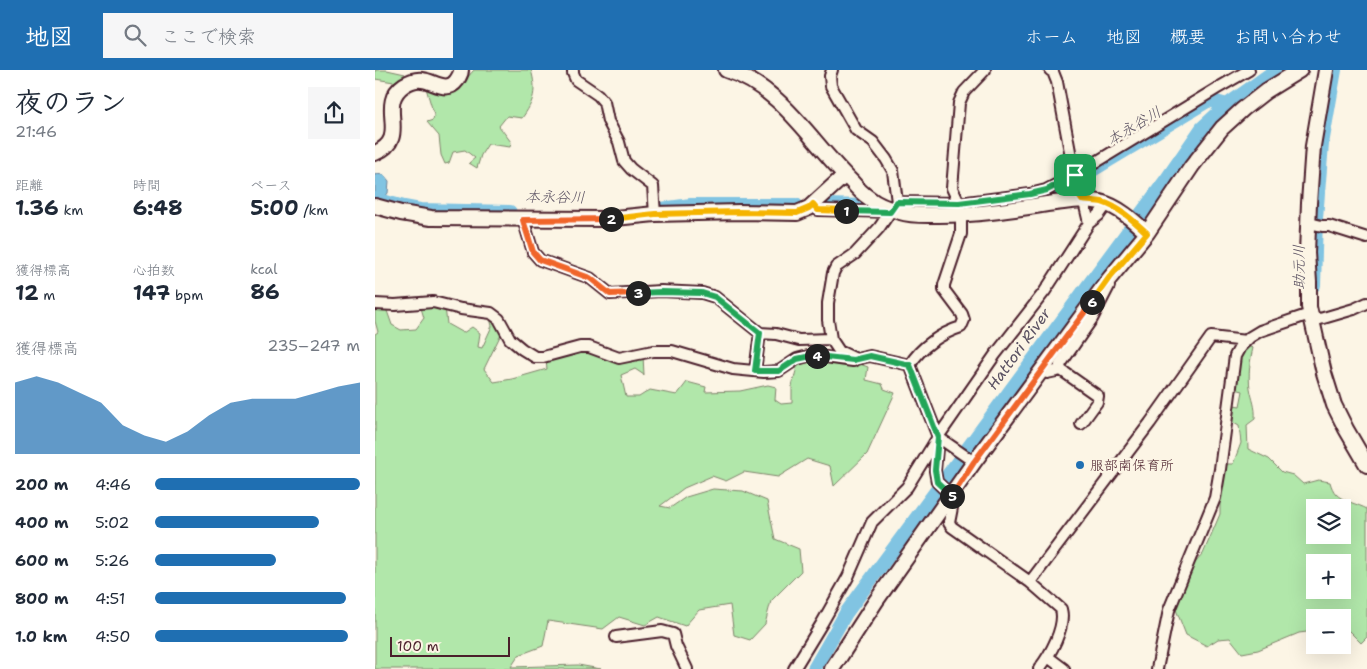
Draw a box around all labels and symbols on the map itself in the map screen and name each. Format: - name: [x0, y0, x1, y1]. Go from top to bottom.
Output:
- water label: 本永谷川: [1103, 102, 1165, 150]
- pin: [1054, 154, 1096, 196]
- water label: 本永谷川: [525, 186, 585, 208]
- pin: 1: [833, 198, 859, 224]
- pin: 2: [599, 206, 623, 232]
- water label: 助元川: [1289, 244, 1309, 290]
- pin: 3: [625, 280, 651, 306]
- pin: 6: [1079, 290, 1105, 314]
- water label: Hattori River: [983, 304, 1056, 394]
- pin: 4: [805, 344, 829, 368]
- place label: 服部南保育所: [1090, 456, 1174, 474]
- marker: 服部南保育所: [1074, 459, 1086, 471]
- pin: 5: [939, 484, 965, 508]
- scale bar: [390, 634, 510, 657]

